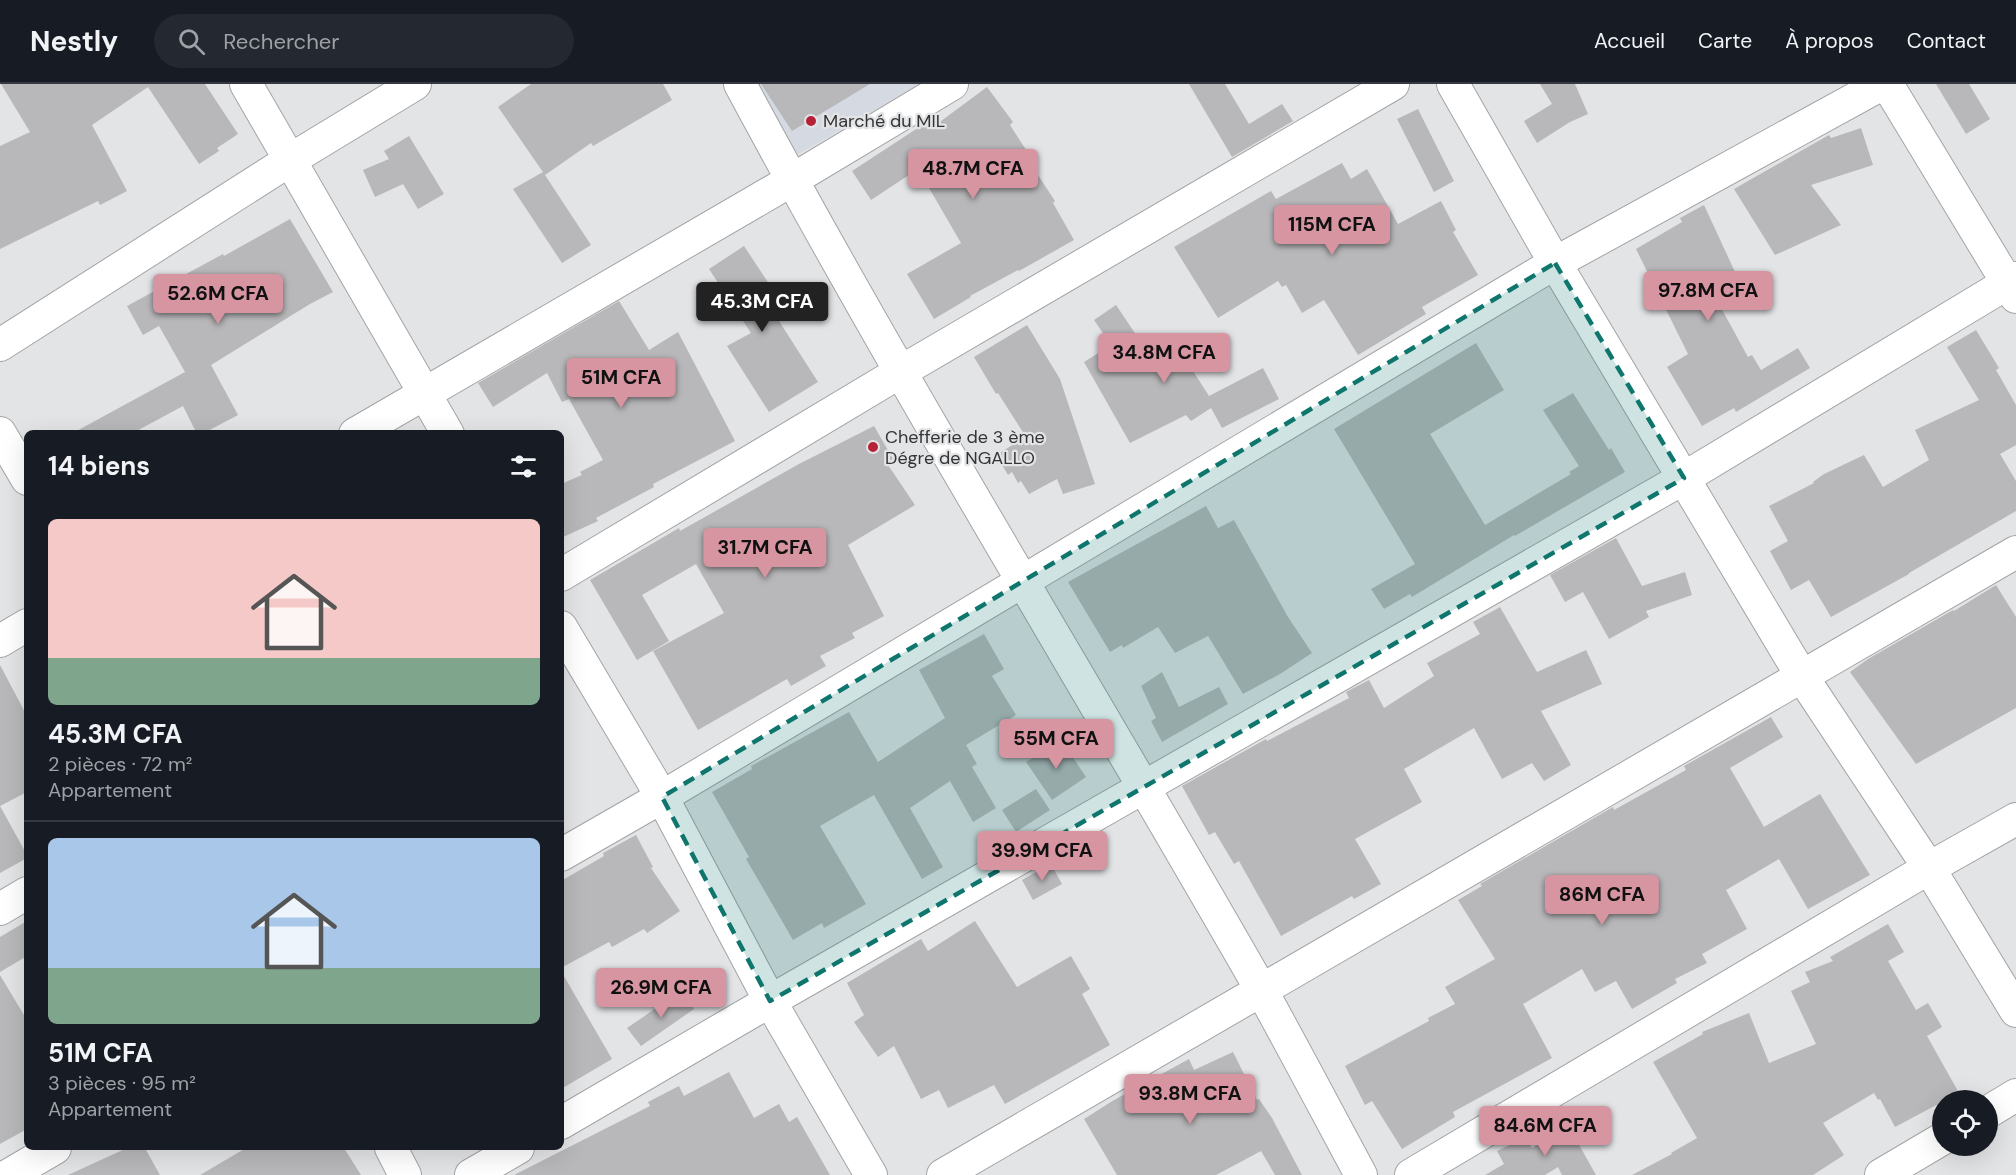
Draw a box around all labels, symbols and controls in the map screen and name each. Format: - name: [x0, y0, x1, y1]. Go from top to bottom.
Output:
- search box: [154, 14, 574, 68]
- text: Nestly: [30, 23, 118, 60]
- icon: search: [175, 25, 208, 58]
- text: Rechercher: [223, 27, 340, 56]
- text: Accueil: [1594, 27, 1665, 55]
- text: Carte: [1698, 27, 1752, 55]
- text: À propos: [1785, 27, 1874, 55]
- text: Contact: [1907, 27, 1986, 55]
- place label: Marché du MIL: [823, 109, 945, 133]
- marker: Marché du MIL: [804, 114, 818, 128]
- pin: 48.7M CFA: [904, 149, 1042, 200]
- text: 48.7M CFA: [922, 155, 1024, 181]
- pin: 115M CFA: [1270, 205, 1394, 256]
- text: 115M CFA: [1288, 211, 1376, 237]
- pin: 97.8M CFA: [1639, 271, 1777, 322]
- pin: 52.6M CFA: [149, 274, 287, 325]
- text: 97.8M CFA: [1658, 277, 1758, 303]
- text: 52.6M CFA: [167, 280, 269, 306]
- pin: 45.3M CFA: [693, 282, 831, 333]
- text: 45.3M CFA: [710, 288, 814, 314]
- pin: 34.8M CFA: [1095, 333, 1233, 384]
- text: 34.8M CFA: [1112, 339, 1216, 365]
- pin: 51M CFA: [566, 358, 676, 409]
- text: 51M CFA: [581, 364, 661, 390]
- place label: Chefferie de 3 ème Dégre de NGALLO: [885, 425, 1045, 470]
- marker: Chefferie de 3 ème Dégre de NGALLO: [866, 440, 880, 454]
- text: 14 biens: [48, 449, 150, 483]
- icon: filters: [507, 450, 540, 483]
- pin: 31.7M CFA: [696, 528, 834, 579]
- text: 31.7M CFA: [717, 534, 813, 560]
- icon: home: [240, 558, 348, 666]
- text: 45.3M CFA: [48, 717, 183, 751]
- pin: 55M CFA: [1001, 719, 1111, 770]
- text: 55M CFA: [1013, 725, 1099, 751]
- text: 2 pièces · 72 m²: [48, 751, 192, 777]
- text: Appartement: [48, 777, 172, 803]
- pin: 39.9M CFA: [973, 831, 1111, 882]
- text: 39.9M CFA: [991, 837, 1093, 863]
- pin: 86M CFA: [1547, 875, 1657, 926]
- icon: home: [240, 877, 348, 985]
- text: 86M CFA: [1559, 881, 1645, 907]
- pin: 26.9M CFA: [592, 968, 730, 1019]
- text: 26.9M CFA: [610, 974, 712, 1000]
- text: 51M CFA: [48, 1036, 153, 1070]
- text: 3 pièces · 95 m²: [48, 1070, 196, 1096]
- pin: 93.8M CFA: [1121, 1074, 1259, 1125]
- text: 93.8M CFA: [1138, 1080, 1242, 1106]
- map controls: [1932, 1090, 1998, 1156]
- button: locate: [1932, 1090, 1998, 1156]
- text: Appartement: [48, 1096, 172, 1122]
- pin: 84.6M CFA: [1476, 1106, 1614, 1157]
- text: 84.6M CFA: [1493, 1112, 1597, 1138]

